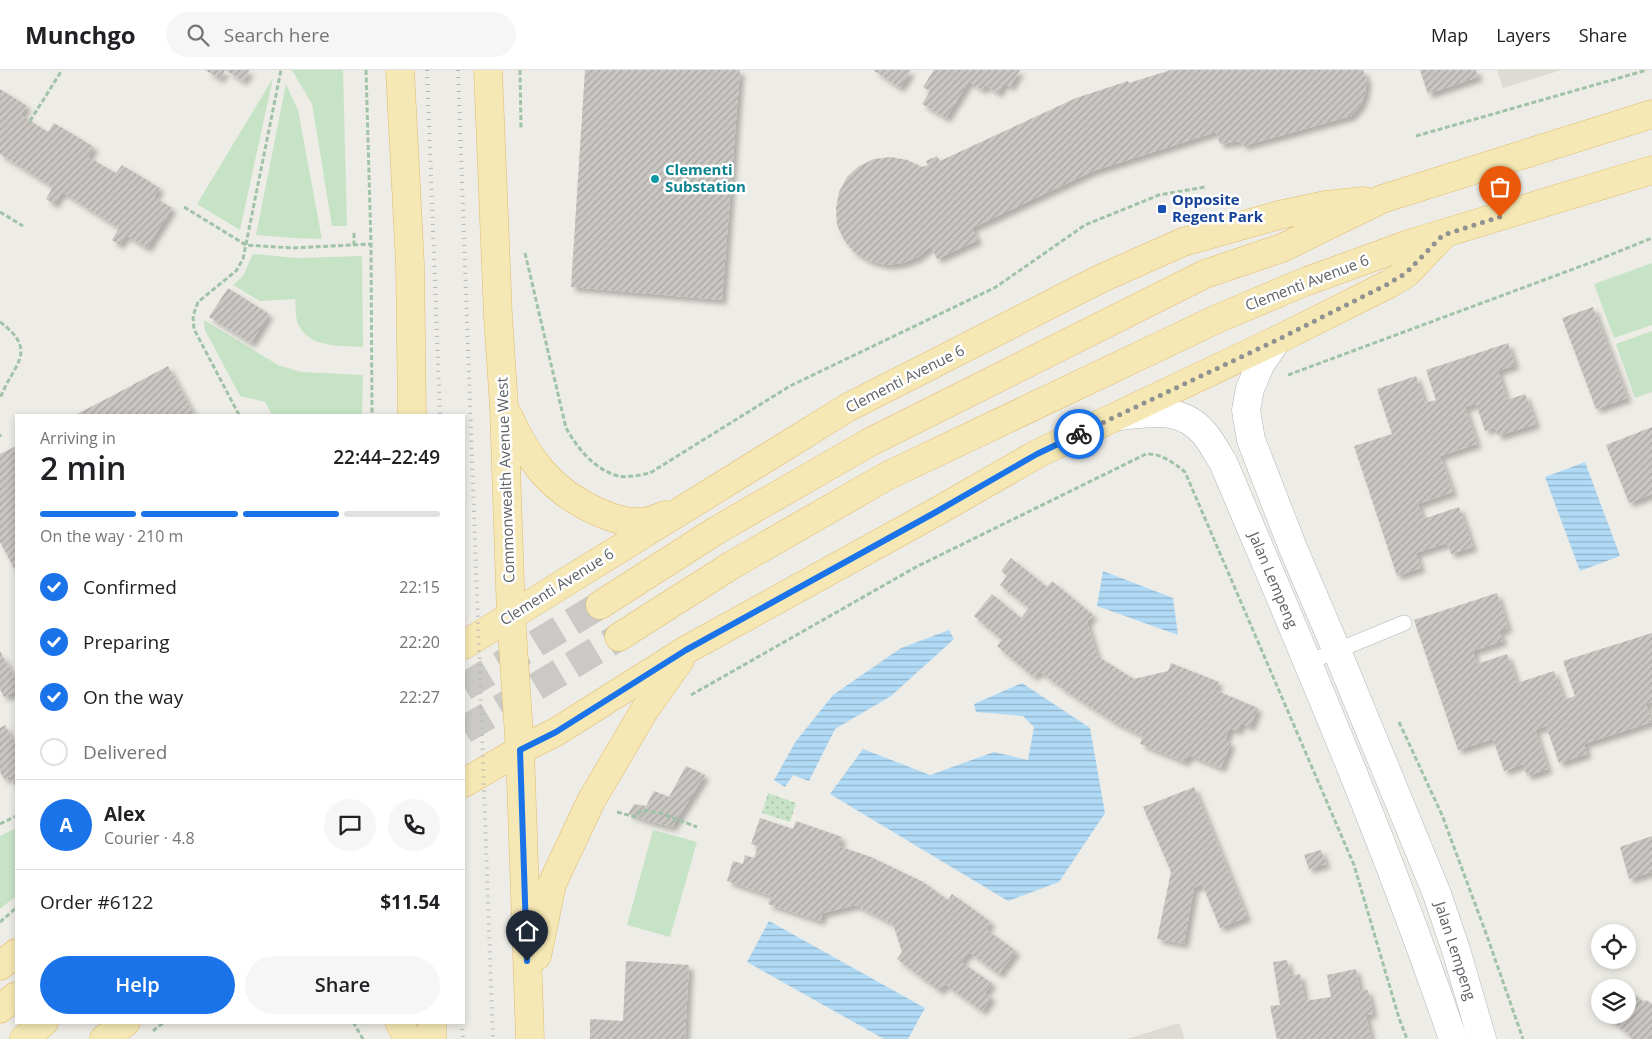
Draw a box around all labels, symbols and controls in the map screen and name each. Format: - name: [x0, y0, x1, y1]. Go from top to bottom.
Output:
- search box: [166, 12, 516, 57]
- text: Munchgo: [25, 18, 136, 51]
- icon: search: [184, 21, 212, 49]
- text: Search here: [224, 22, 330, 48]
- text: Map: [1431, 23, 1468, 47]
- text: Layers: [1496, 23, 1551, 47]
- text: Share: [1579, 23, 1627, 47]
- place label: Clementi Substation: [665, 159, 746, 196]
- pin: [1479, 166, 1521, 217]
- marker: Clementi Substation: [649, 173, 661, 185]
- icon: bag: [1486, 173, 1514, 201]
- place label: Opposite Regent Park: [1172, 189, 1264, 226]
- marker: Opposite Regent Park: [1156, 203, 1168, 215]
- street label: Clementi Avenue 6: [1242, 249, 1371, 315]
- street label: Clementi Avenue 6: [842, 339, 967, 417]
- street label: Commonwealth Avenue West: [491, 377, 519, 583]
- courier: [1054, 409, 1104, 459]
- icon: bike: [1065, 420, 1093, 448]
- text: Arriving in: [40, 427, 116, 449]
- text: 22:44–22:49: [333, 444, 440, 470]
- text: 2 min: [40, 446, 126, 489]
- text: On the way · 210 m: [40, 525, 183, 547]
- street label: Jalan Lempeng: [1244, 527, 1303, 631]
- street label: Clementi Avenue 6: [496, 543, 617, 629]
- icon: check: [40, 573, 68, 601]
- text: Confirmed: [83, 574, 177, 600]
- text: 22:15: [399, 576, 440, 598]
- icon: check: [40, 628, 68, 656]
- text: Preparing: [83, 629, 170, 655]
- text: 22:20: [399, 631, 440, 653]
- icon: check: [40, 683, 68, 711]
- text: On the way: [83, 684, 183, 710]
- text: 22:27: [399, 686, 440, 708]
- text: Delivered: [83, 739, 167, 765]
- button: chat: [324, 799, 376, 851]
- button: phone: [388, 799, 440, 851]
- text: Alex: [104, 801, 145, 827]
- text: A: [59, 812, 73, 838]
- text: Courier · 4.8: [104, 827, 195, 849]
- text: Order #6122: [40, 889, 153, 915]
- text: $11.54: [380, 889, 440, 915]
- street label: Jalan Lempeng: [1430, 897, 1481, 1003]
- pin: [506, 910, 548, 961]
- icon: home: [513, 917, 541, 945]
- map controls: [1591, 924, 1636, 1024]
- button: locate: [1591, 924, 1636, 969]
- button: Help: [40, 956, 235, 1014]
- button: Share: [245, 956, 440, 1014]
- button: layers: [1591, 979, 1636, 1024]

